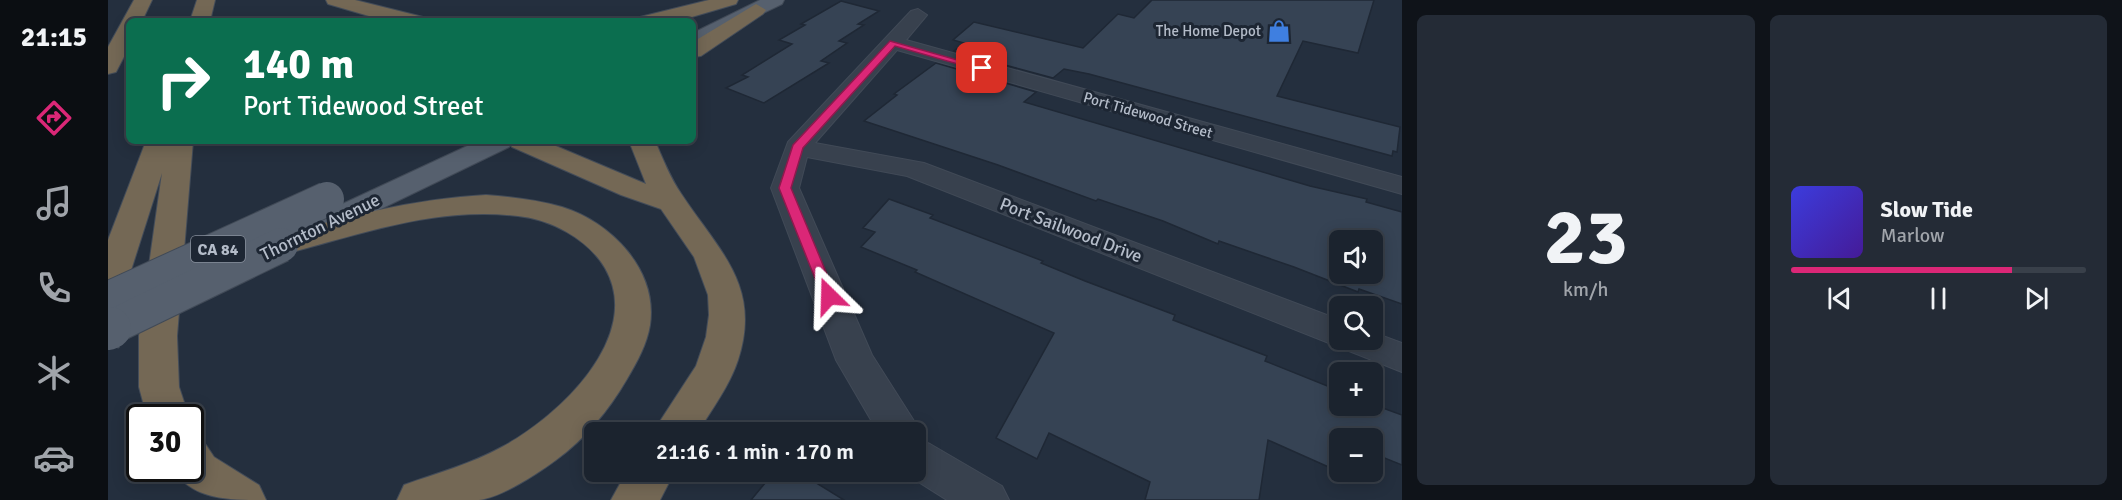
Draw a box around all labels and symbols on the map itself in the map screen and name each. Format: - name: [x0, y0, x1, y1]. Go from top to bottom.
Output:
- shop icon: The Home Depot: [1266, 18, 1292, 44]
- place label: The Home Depot: [1156, 22, 1261, 40]
- pin: [956, 42, 1007, 93]
- street label: Port Tidewood Street: [1081, 88, 1215, 142]
- street label: Thornton Avenue: [257, 189, 383, 265]
- street label: Port Sailwood Drive: [997, 193, 1145, 267]
- road number: CA 84: [191, 236, 245, 262]
- position arrow: [797, 264, 861, 328]
- speed limit sign: 30: [126, 404, 204, 482]

